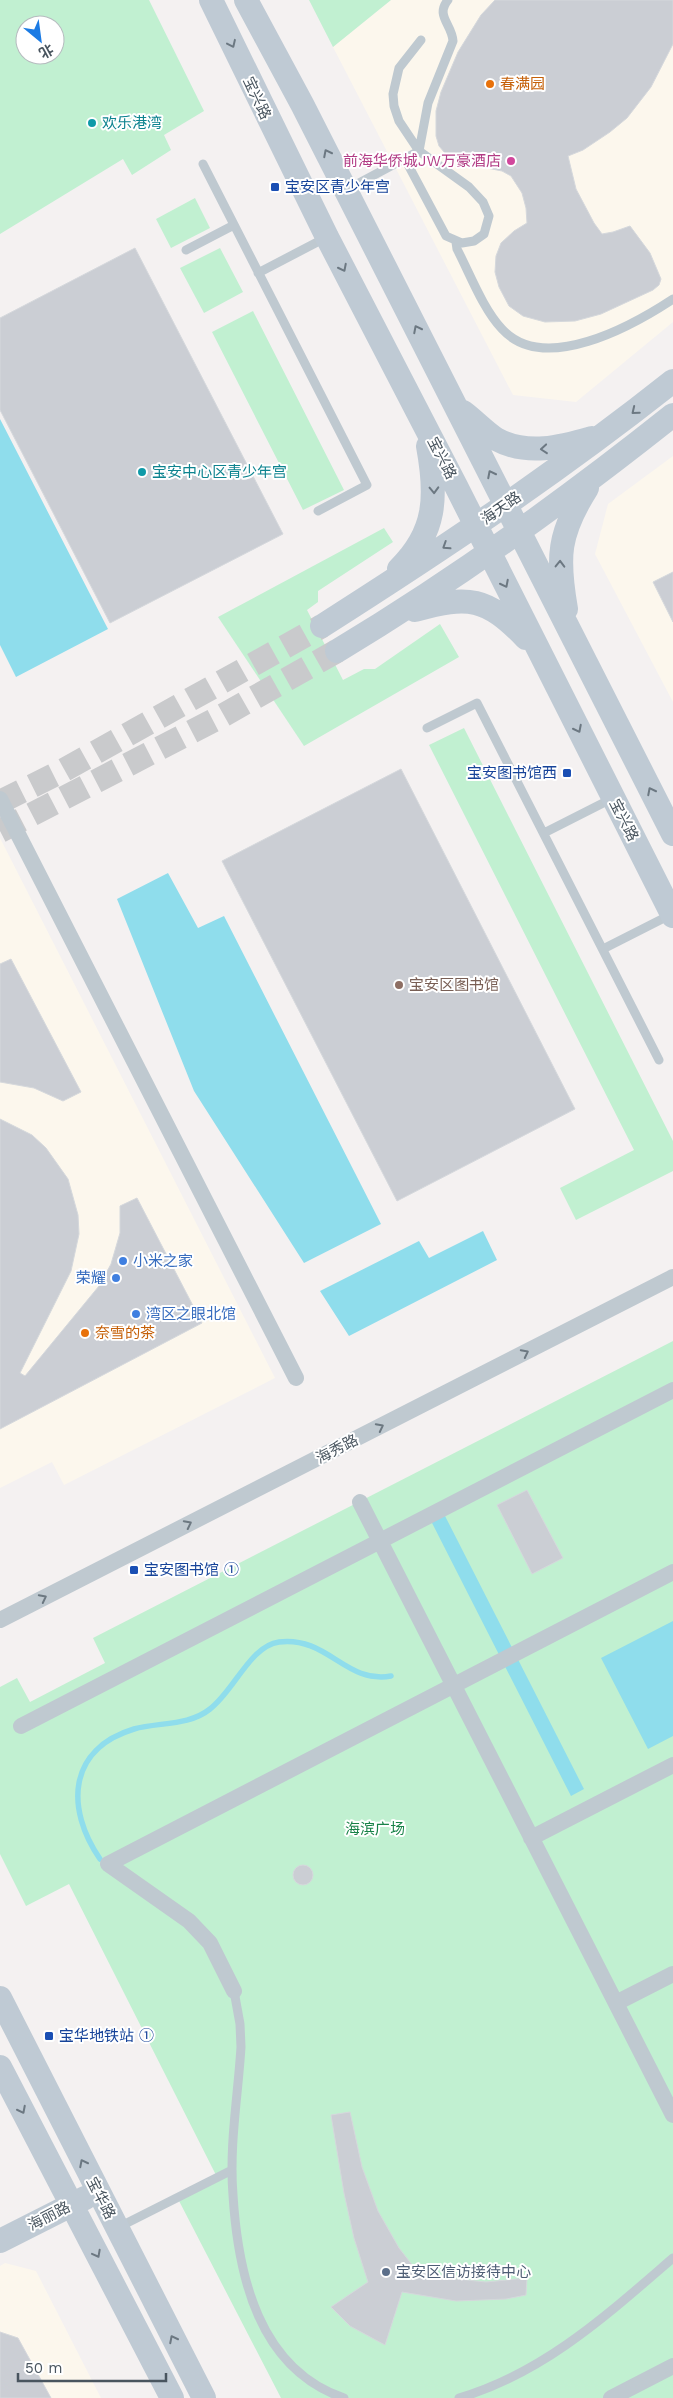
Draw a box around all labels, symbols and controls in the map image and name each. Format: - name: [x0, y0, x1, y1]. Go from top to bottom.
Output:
- north arrow: [15, 15, 65, 65]
- one-way arrow: [226, 39, 236, 48]
- text: 北: [36, 41, 56, 62]
- street label: 宝兴路: [239, 74, 275, 122]
- place label: 春满园: [500, 75, 545, 93]
- marker: 春满园: [484, 78, 496, 90]
- place label: 欢乐港湾: [102, 114, 162, 132]
- marker: 欢乐港湾: [86, 117, 98, 129]
- one-way arrow: [323, 149, 333, 158]
- place label: 前海华侨城JW万豪酒店: [343, 152, 501, 170]
- marker: 前海华侨城JW万豪酒店: [505, 155, 517, 167]
- place label: 宝安区青少年宫: [285, 178, 390, 196]
- marker: 宝安区青少年宫: [269, 181, 281, 193]
- one-way arrow: [337, 263, 347, 272]
- one-way arrow: [413, 325, 423, 334]
- one-way arrow: [632, 406, 641, 414]
- street label: 宝兴路: [424, 434, 460, 482]
- one-way arrow: [539, 443, 547, 454]
- place label: 宝安中心区青少年宫: [152, 463, 287, 481]
- marker: 宝安中心区青少年宫: [136, 466, 148, 478]
- one-way arrow: [487, 470, 497, 479]
- one-way arrow: [428, 486, 439, 494]
- street label: 海天路: [477, 488, 525, 528]
- one-way arrow: [442, 540, 451, 550]
- one-way arrow: [555, 560, 565, 568]
- one-way arrow: [499, 579, 509, 588]
- one-way arrow: [572, 724, 582, 733]
- place label: 宝安图书馆西: [467, 764, 557, 782]
- marker: 宝安图书馆西: [561, 767, 573, 779]
- one-way arrow: [647, 787, 657, 796]
- street label: 宝兴路: [606, 796, 642, 844]
- place label: 宝安区图书馆: [409, 976, 499, 994]
- marker: 宝安区图书馆: [393, 979, 405, 991]
- place label: 小米之家: [133, 1252, 193, 1270]
- marker: 小米之家: [117, 1255, 129, 1267]
- place label: 荣耀: [76, 1269, 106, 1287]
- marker: 荣耀: [110, 1272, 122, 1284]
- place label: 湾区之眼北馆: [146, 1305, 236, 1323]
- marker: 湾区之眼北馆: [130, 1308, 142, 1320]
- place label: 奈雪的茶: [95, 1324, 155, 1342]
- marker: 奈雪的茶: [79, 1327, 91, 1339]
- one-way arrow: [520, 1349, 529, 1359]
- one-way arrow: [375, 1423, 384, 1433]
- street label: 海秀路: [313, 1431, 361, 1467]
- one-way arrow: [183, 1520, 192, 1530]
- place label: 宝安图书馆 ①: [144, 1561, 239, 1579]
- marker: 宝安图书馆 ①: [128, 1564, 140, 1576]
- one-way arrow: [38, 1594, 47, 1604]
- park label: 海滨广场: [345, 1820, 405, 1838]
- place label: 宝华地铁站 ①: [59, 2027, 154, 2045]
- marker: 宝华地铁站 ①: [43, 2030, 55, 2042]
- one-way arrow: [16, 2105, 26, 2114]
- one-way arrow: [79, 2160, 89, 2169]
- street label: 宝华路: [83, 2174, 119, 2222]
- street label: 海丽路: [25, 2198, 73, 2234]
- one-way arrow: [91, 2249, 101, 2258]
- place label: 宝安区信访接待中心: [396, 2263, 531, 2281]
- marker: 宝安区信访接待中心: [380, 2266, 392, 2278]
- one-way arrow: [169, 2335, 179, 2344]
- scale bar: [18, 2350, 165, 2382]
- text: 50 m: [25, 2359, 62, 2377]

